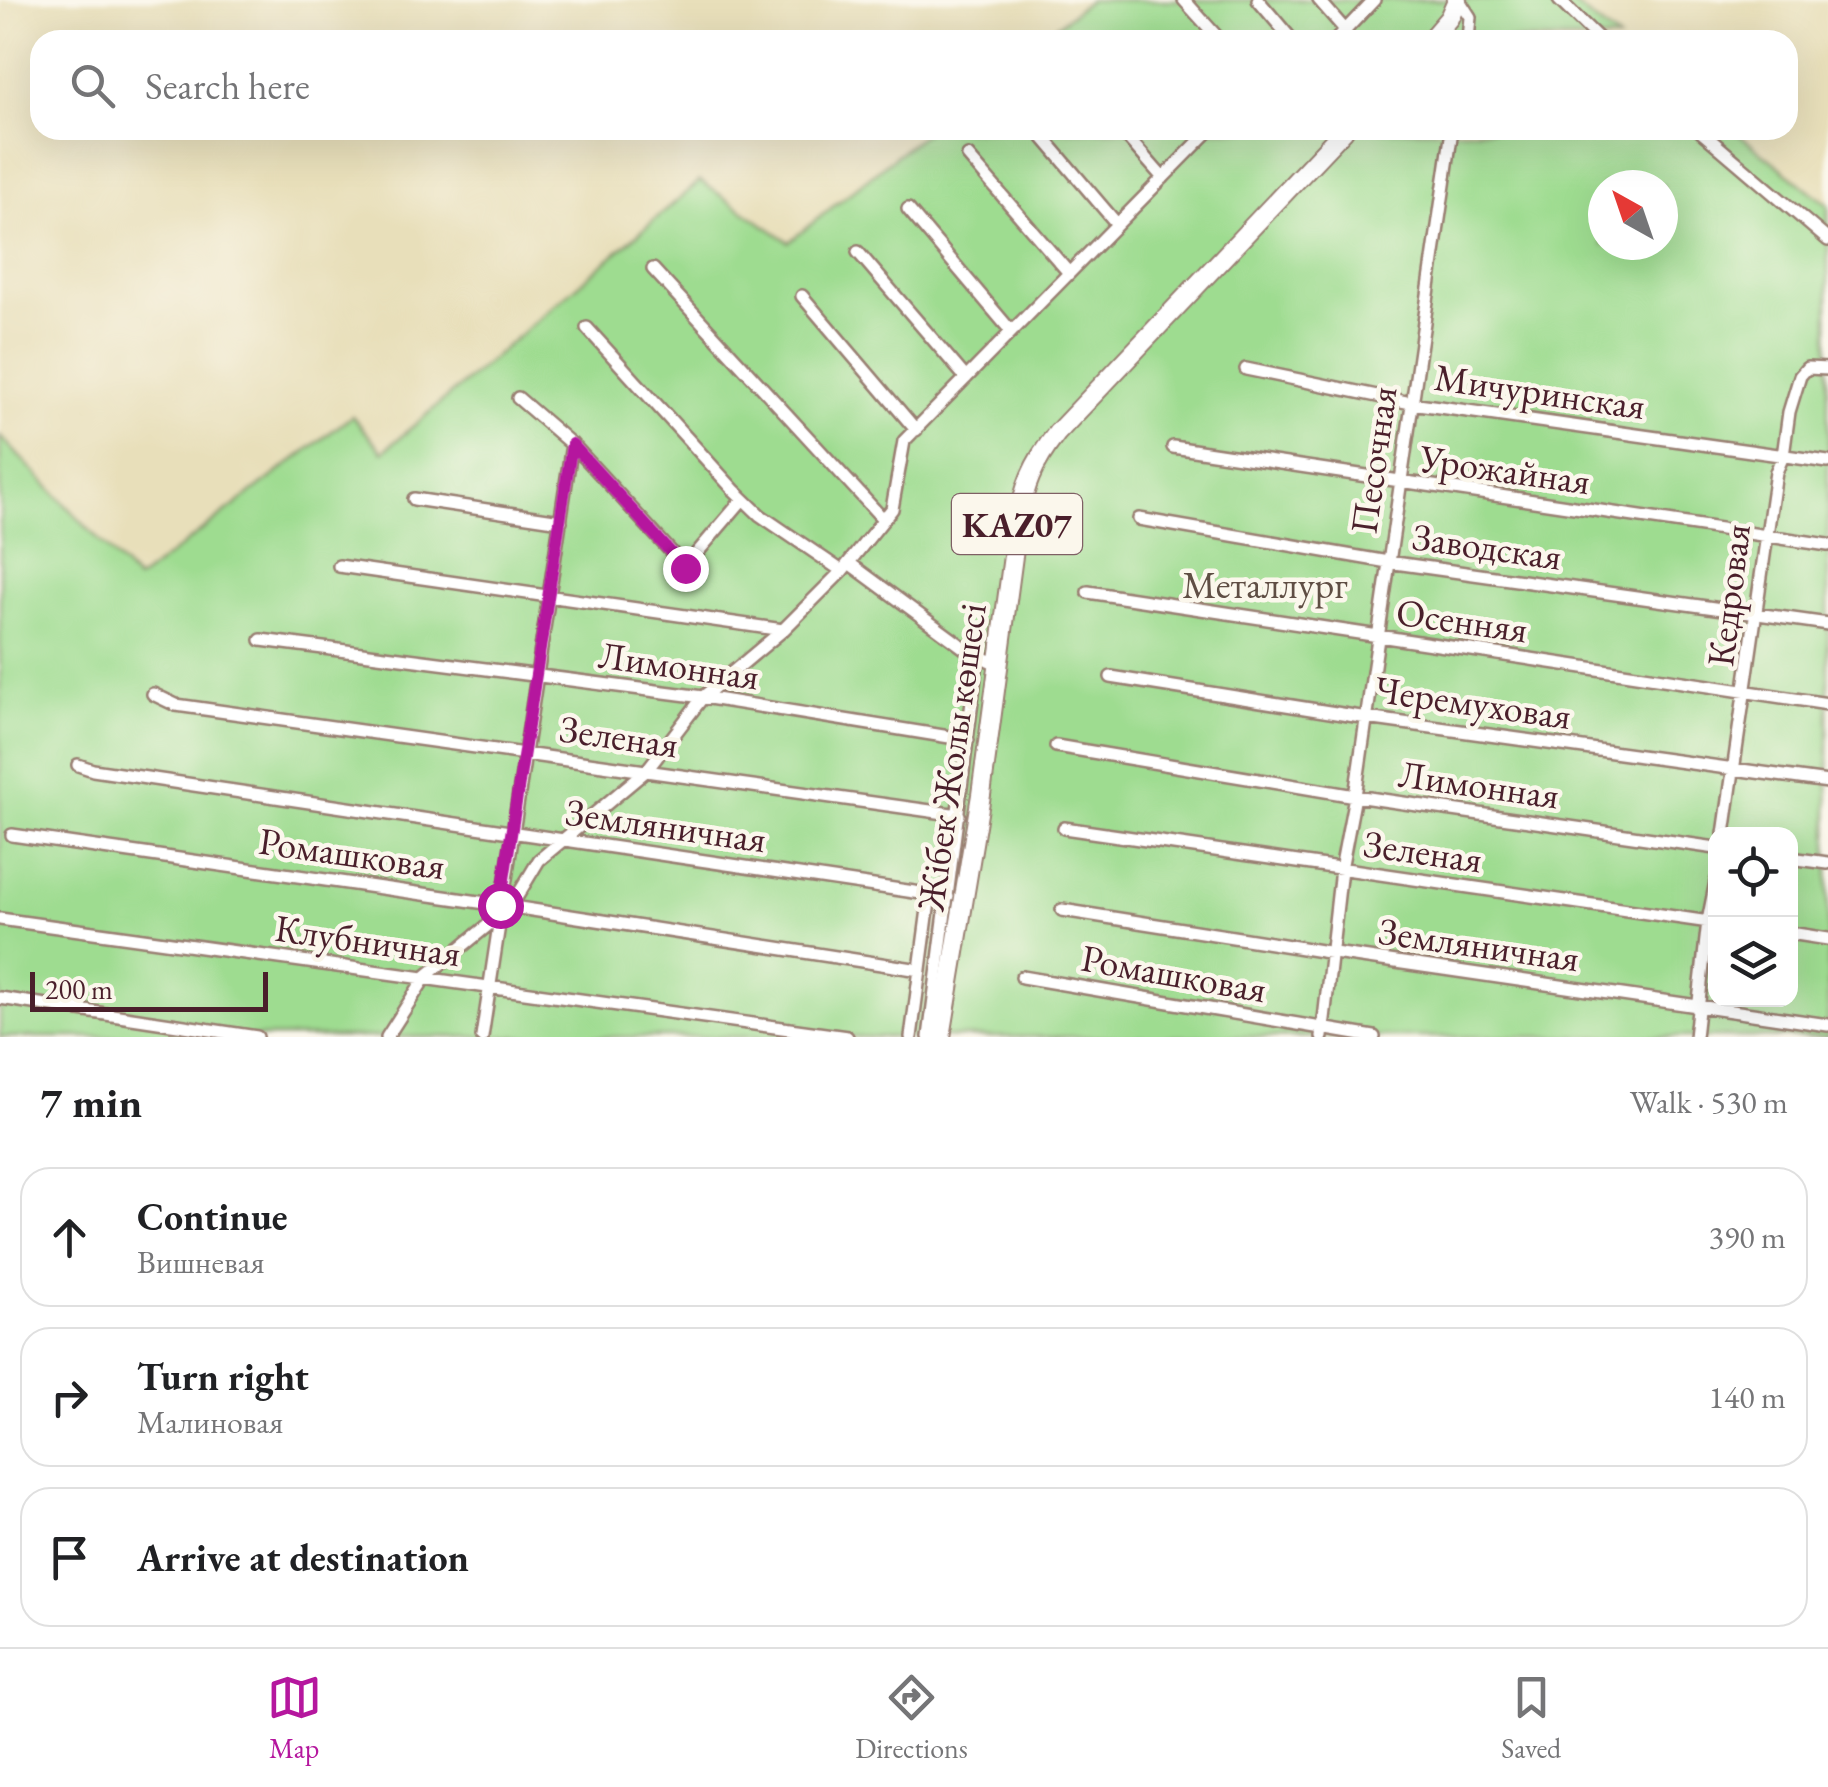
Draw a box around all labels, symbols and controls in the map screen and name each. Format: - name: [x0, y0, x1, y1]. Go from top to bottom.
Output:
- search box: [30, 30, 1798, 140]
- icon: search: [65, 58, 120, 113]
- text: Search here: [145, 61, 310, 110]
- north arrow: [1588, 170, 1678, 260]
- street label: Мичуринская: [1432, 352, 1648, 430]
- street label: Песочная: [1338, 383, 1408, 537]
- street label: Урожайная: [1416, 433, 1593, 505]
- road number: KAZ07: [952, 494, 1082, 554]
- street label: Заводская: [1409, 511, 1565, 581]
- street label: Кедровая: [1695, 521, 1761, 669]
- route end: [663, 546, 709, 592]
- park label: Металлург: [1182, 560, 1348, 609]
- street label: Осенняя: [1393, 587, 1531, 653]
- street label: Жібек Жолы көшесі: [905, 600, 997, 915]
- street label: Лимонная: [596, 630, 762, 700]
- street label: Черемуховая: [1372, 664, 1574, 740]
- street label: Зеленая: [557, 703, 681, 769]
- street label: Лимонная: [1396, 749, 1562, 819]
- street label: Земляничная: [563, 787, 769, 863]
- street label: Ромашковая: [256, 816, 448, 890]
- street label: Зеленая: [1361, 818, 1485, 884]
- map controls: [1708, 827, 1798, 1007]
- button: locate: [1708, 827, 1798, 917]
- route start: [478, 883, 524, 929]
- street label: Клубничная: [272, 903, 464, 977]
- street label: Земляничная: [1376, 906, 1582, 982]
- button: layers: [1708, 917, 1798, 1007]
- street label: Ромашковая: [1078, 933, 1270, 1013]
- scale bar: [30, 967, 268, 1011]
- text: 200 m: [45, 971, 113, 1007]
- text: 7 min: [40, 1075, 142, 1130]
- text: Walk · 530 m: [1630, 1081, 1788, 1123]
- text: Continue: [137, 1192, 288, 1241]
- icon: ahead: [42, 1210, 97, 1265]
- text: 390 m: [1709, 1216, 1786, 1258]
- text: Вишневая: [137, 1241, 265, 1283]
- text: Turn right: [137, 1352, 309, 1401]
- icon: right: [42, 1370, 97, 1425]
- text: 140 m: [1709, 1376, 1786, 1418]
- text: Малиновая: [137, 1401, 283, 1443]
- icon: arrive: [42, 1530, 97, 1585]
- text: Arrive at destination: [137, 1533, 469, 1582]
- tab: Map: [267, 1670, 322, 1766]
- tab: Directions: [855, 1670, 968, 1766]
- tab: Saved: [1501, 1670, 1561, 1766]

